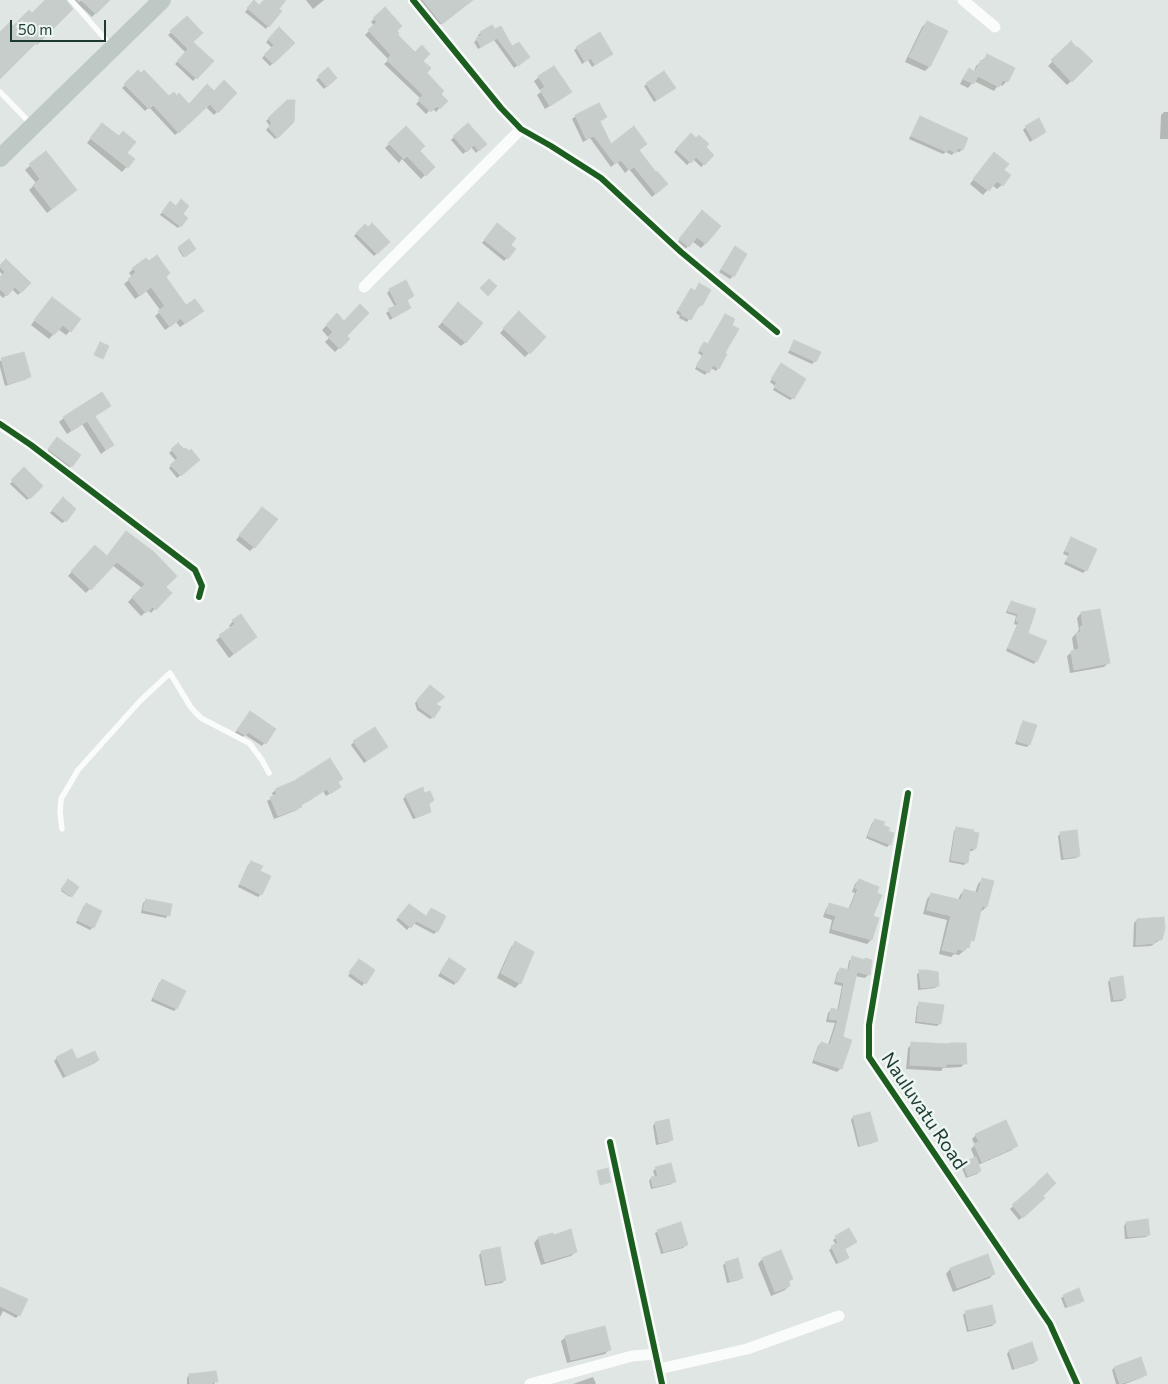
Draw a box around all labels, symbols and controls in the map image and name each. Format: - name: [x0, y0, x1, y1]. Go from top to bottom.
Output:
- scale bar: [12, 10, 109, 42]
- text: 50 m: [18, 20, 52, 38]
- street label: Nauluvatu Road: [876, 1048, 972, 1174]

